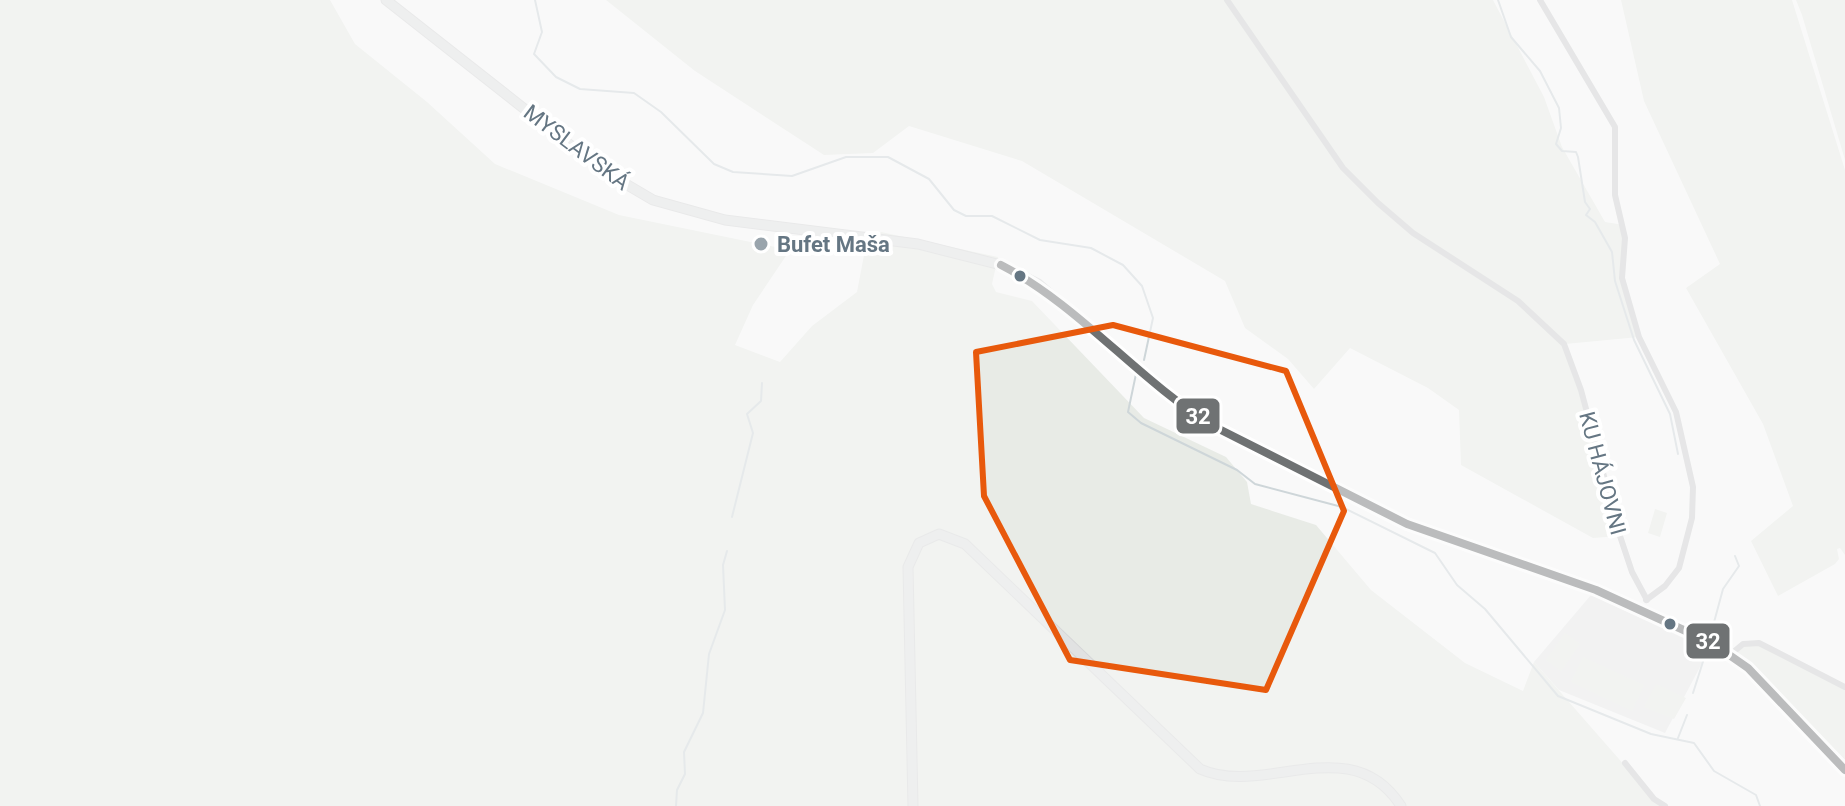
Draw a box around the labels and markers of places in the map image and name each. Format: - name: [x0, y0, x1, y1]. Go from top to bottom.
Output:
- place label: Bufet Maša: [777, 232, 890, 257]
- marker: Bufet Maša: [752, 235, 770, 253]
- unlabelled marker: [1012, 268, 1028, 284]
- unlabelled marker: [1662, 616, 1678, 632]

